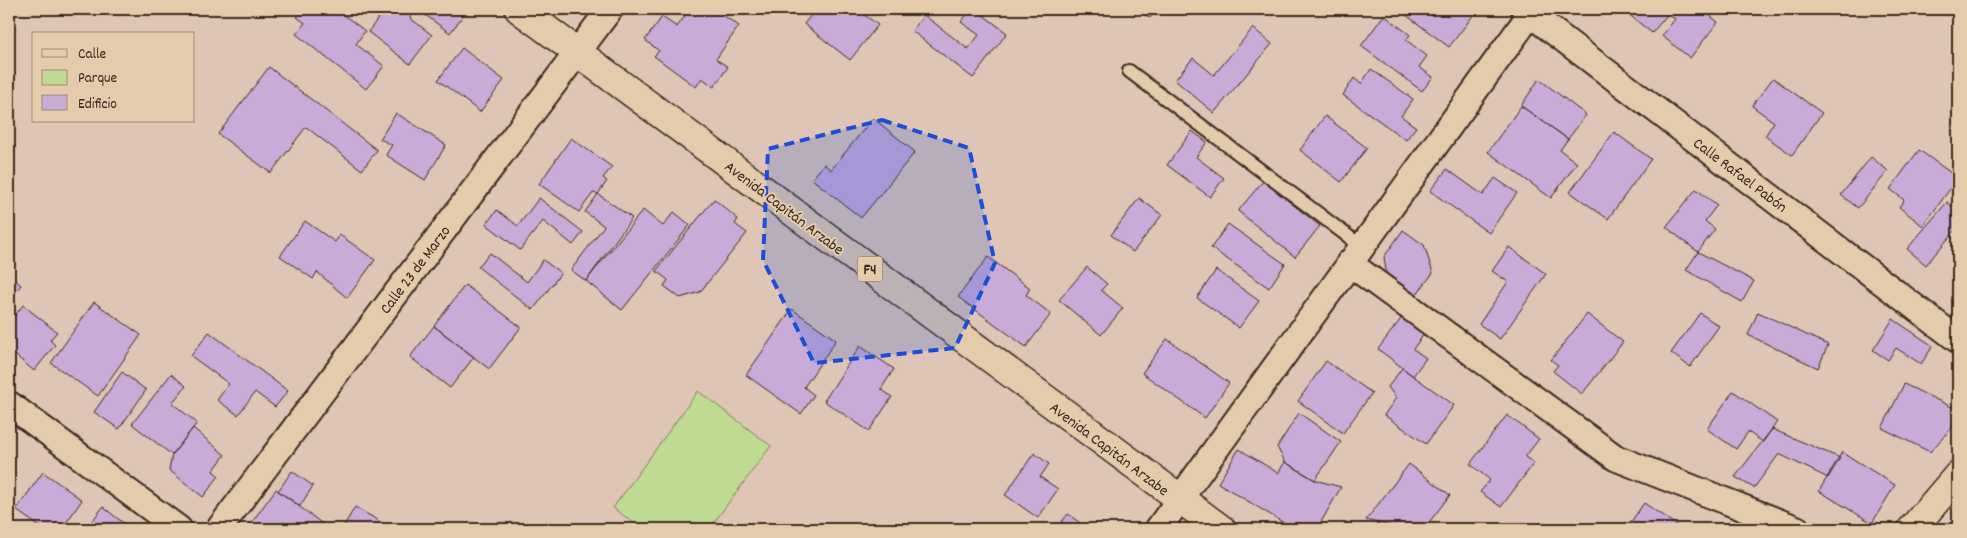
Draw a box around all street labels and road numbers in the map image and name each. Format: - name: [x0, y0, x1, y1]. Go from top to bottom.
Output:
- street label: Calle Rafael Pabón: [1687, 133, 1791, 219]
- street label: Avenida Capitán Arzabe: [719, 156, 848, 262]
- street label: Calle 23 de Marzo: [375, 221, 457, 320]
- road number: F4: [858, 256, 882, 282]
- street label: Avenida Capitán Arzabe: [1044, 397, 1173, 503]

